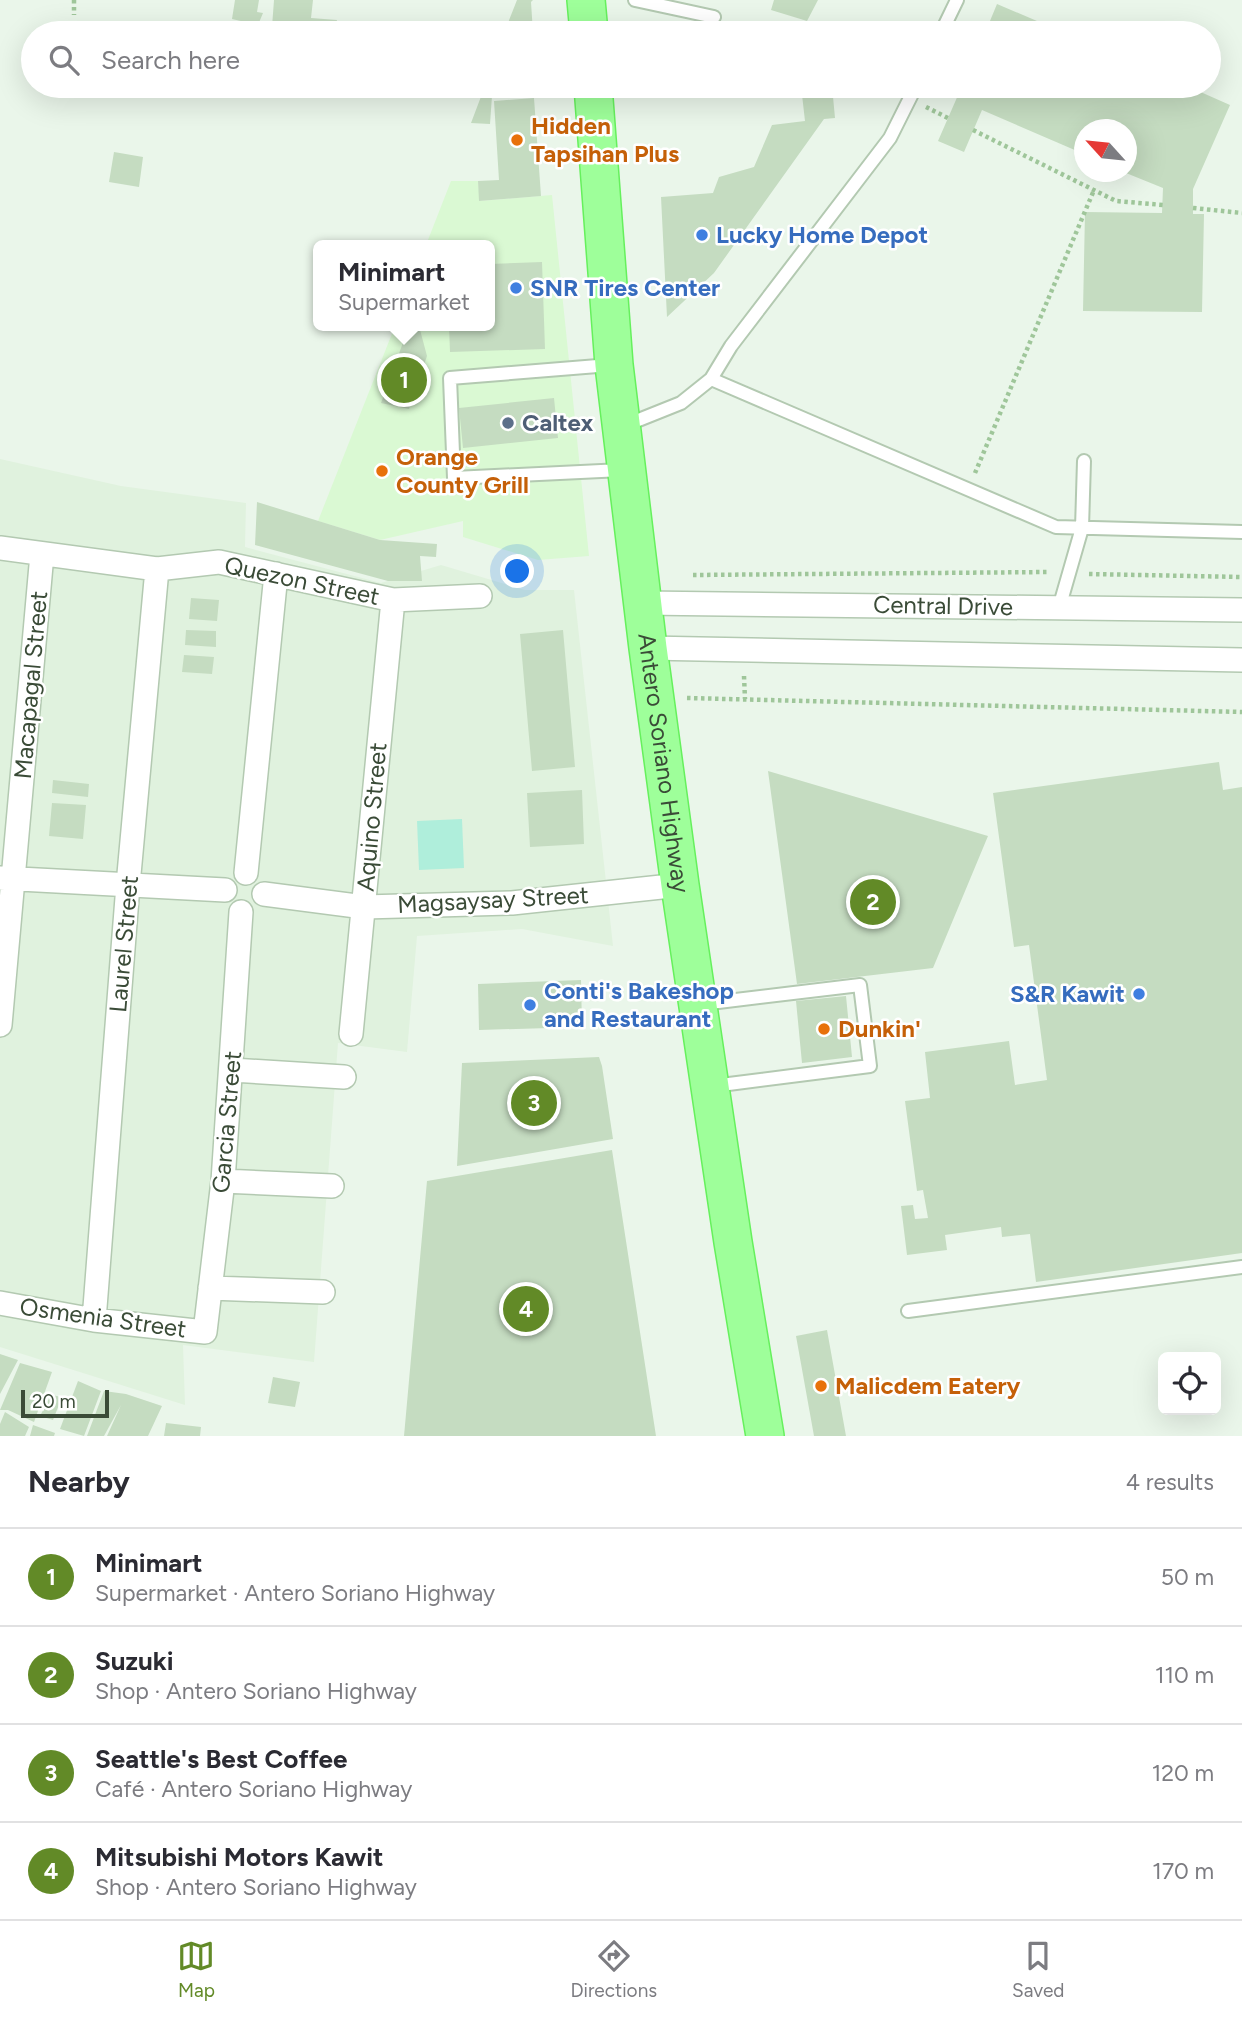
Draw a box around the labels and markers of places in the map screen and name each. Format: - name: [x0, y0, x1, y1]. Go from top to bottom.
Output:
- place label: Hidden Tapsihan Plus: [531, 111, 679, 168]
- marker: Hidden Tapsihan Plus: [509, 132, 525, 148]
- place label: Lucky Home Depot: [716, 220, 928, 249]
- marker: Lucky Home Depot: [694, 227, 710, 243]
- place label: SNR Tires Center: [530, 273, 720, 302]
- marker: SNR Tires Center: [508, 280, 524, 296]
- pin: 1: [381, 354, 427, 406]
- place label: Caltex: [522, 408, 593, 437]
- marker: Caltex: [500, 415, 516, 431]
- place label: Orange County Grill: [396, 442, 529, 499]
- marker: Orange County Grill: [374, 463, 390, 479]
- pin: 2: [850, 876, 896, 928]
- place label: Conti's Bakeshop and Restaurant: [544, 976, 734, 1033]
- place label: S&R Kawit: [1010, 979, 1125, 1008]
- marker: S&R Kawit: [1131, 986, 1147, 1002]
- marker: Conti's Bakeshop and Restaurant: [522, 997, 538, 1013]
- place label: Dunkin': [838, 1014, 921, 1043]
- marker: Dunkin': [816, 1021, 832, 1037]
- pin: 3: [511, 1077, 557, 1129]
- pin: 4: [503, 1283, 549, 1335]
- place label: Malicdem Eatery: [835, 1371, 1021, 1400]
- marker: Malicdem Eatery: [813, 1378, 829, 1394]

